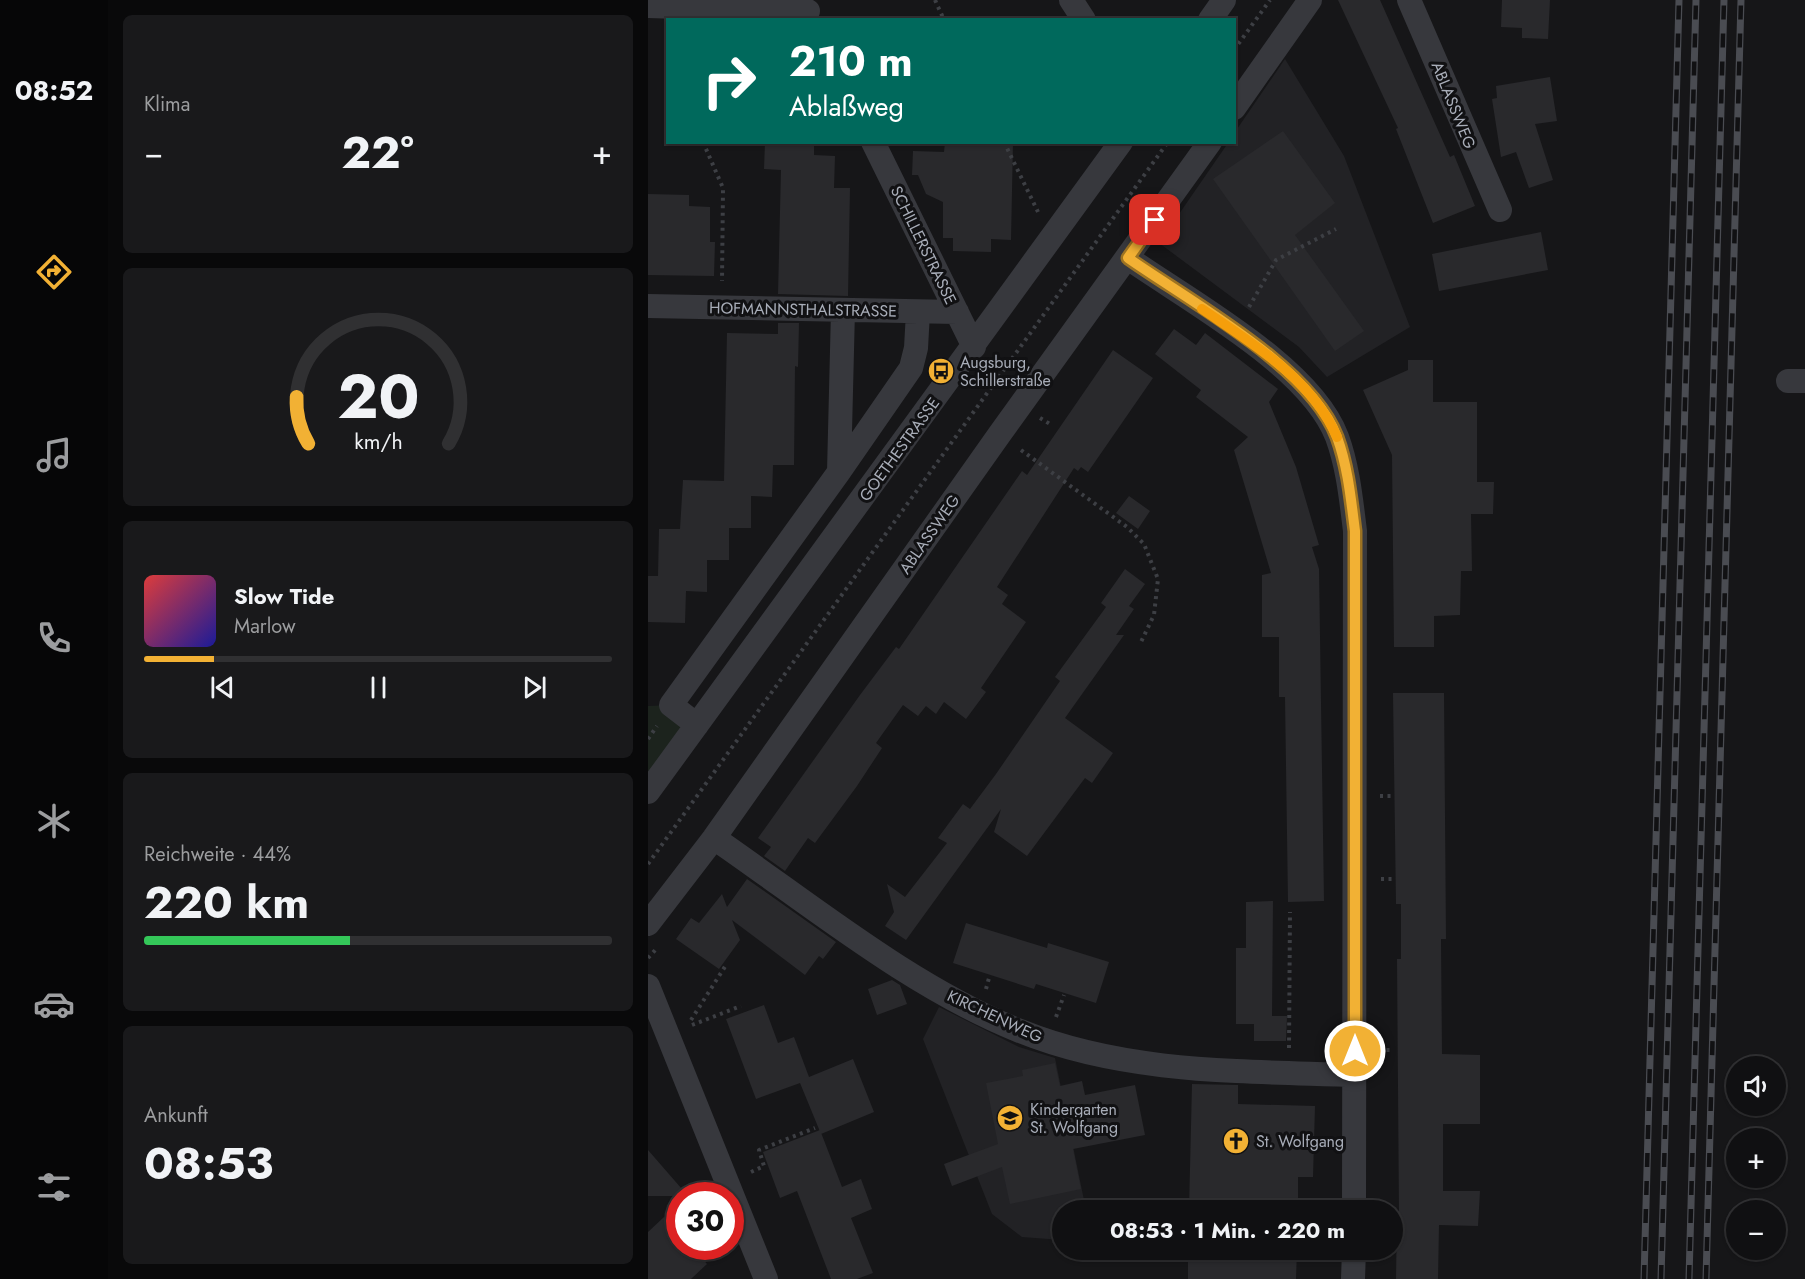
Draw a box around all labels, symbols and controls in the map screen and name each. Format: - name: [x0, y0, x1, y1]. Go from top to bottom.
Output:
- text: 210 m: [789, 31, 913, 92]
- icon: right: [690, 42, 768, 120]
- street label: ABLASSWEG: [1426, 58, 1481, 152]
- text: 08:52: [15, 71, 93, 110]
- text: Ablaßweg: [789, 87, 904, 126]
- text: Klima: [144, 90, 190, 119]
- text: 22°: [341, 120, 414, 185]
- text: −: [144, 129, 163, 176]
- text: +: [592, 129, 612, 176]
- street label: SCHILLERSTRASSE: [885, 182, 962, 308]
- pin: [1129, 194, 1180, 245]
- icon: arrive: [1138, 203, 1171, 236]
- icon: directions: [33, 251, 75, 293]
- street label: HOFMANNSTHALSTRASSE: [709, 296, 897, 323]
- text: 20: [337, 351, 419, 441]
- place label: Augsburg, Schillerstraße: [960, 351, 1051, 392]
- bus stop icon: Augsburg, Schillerstraße: [926, 356, 956, 386]
- street label: GOETHESTRASSE: [854, 393, 945, 506]
- text: km/h: [354, 426, 402, 457]
- icon: music: [33, 434, 75, 476]
- street label: ABLASSWEG: [894, 490, 965, 579]
- text: Slow Tide: [234, 580, 334, 612]
- text: Marlow: [234, 612, 296, 641]
- icon: phone: [33, 617, 75, 659]
- icon: previous: [206, 671, 239, 704]
- icon: pause: [362, 671, 395, 704]
- icon: next: [518, 671, 551, 704]
- icon: climate: [33, 800, 75, 842]
- text: Reichweite · 44%: [144, 840, 291, 869]
- text: 220 km: [144, 870, 309, 935]
- icon: car: [33, 983, 75, 1025]
- street label: KIRCHENWEG: [943, 984, 1046, 1049]
- position arrow: [1323, 1019, 1387, 1083]
- map controls: [1726, 1056, 1786, 1260]
- button: sound: [1726, 1056, 1786, 1116]
- place label: Kindergarten St. Wolfgang: [1030, 1098, 1118, 1139]
- text: Ankunft: [144, 1101, 208, 1130]
- school or university icon: Kindergarten St. Wolfgang: [995, 1103, 1025, 1133]
- church icon: St. Wolfgang: [1221, 1126, 1251, 1156]
- button: +: [1726, 1128, 1786, 1188]
- place label: St. Wolfgang: [1256, 1130, 1344, 1153]
- text: 08:53: [144, 1131, 273, 1196]
- icon: filters: [33, 1166, 75, 1208]
- speed limit sign: 30: [666, 1182, 744, 1260]
- button: −: [1726, 1200, 1786, 1260]
- text: 08:53 · 1 Min. · 220 m: [1110, 1214, 1345, 1246]

